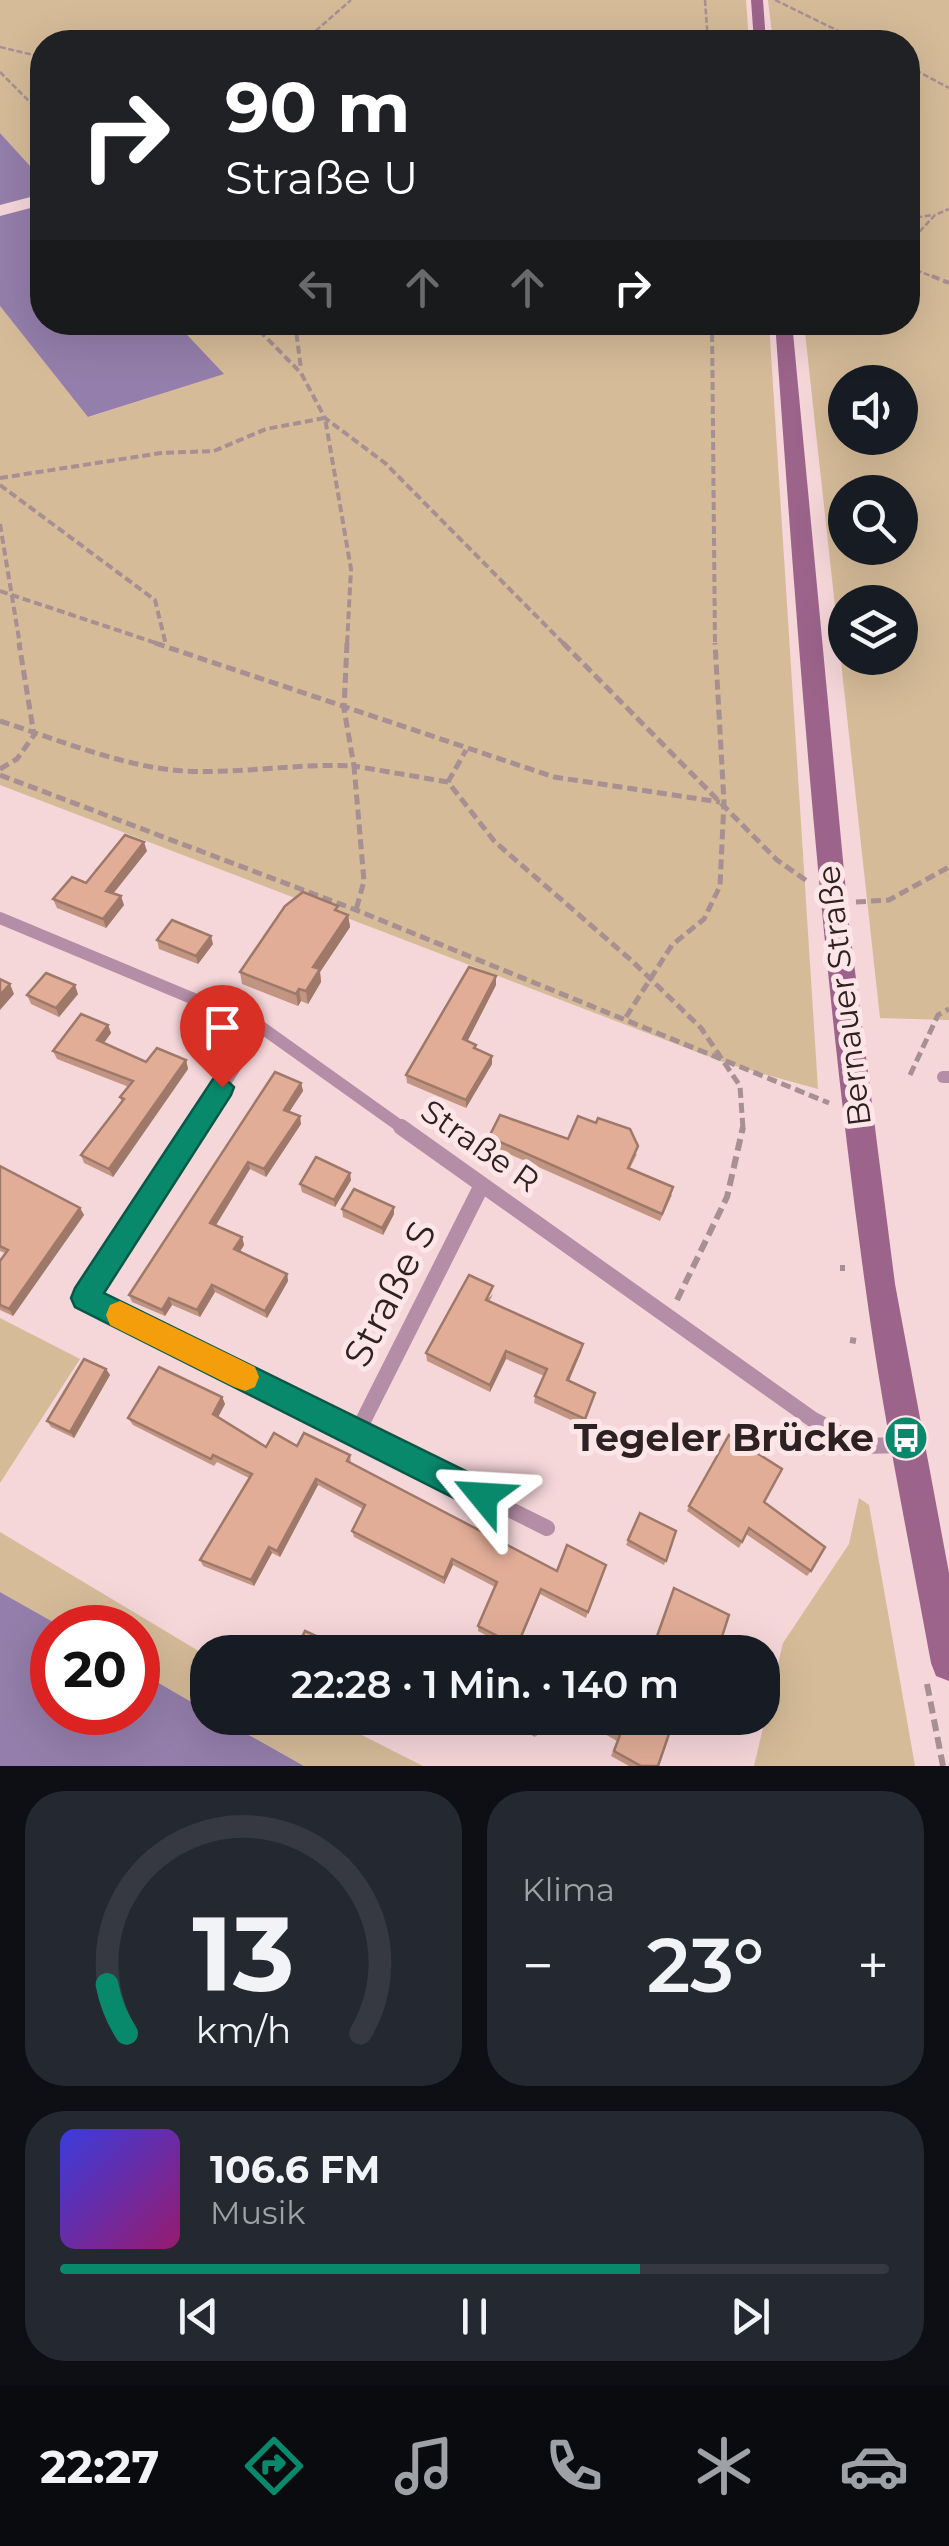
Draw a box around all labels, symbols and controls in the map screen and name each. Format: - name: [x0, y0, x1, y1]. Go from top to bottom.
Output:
- text: 90 m: [225, 64, 410, 150]
- icon: right: [60, 70, 190, 200]
- text: Straße U: [225, 150, 418, 205]
- icon: left: [290, 260, 345, 315]
- icon: ahead: [395, 260, 450, 315]
- icon: ahead: [500, 260, 555, 315]
- icon: right: [605, 260, 660, 315]
- map controls: [828, 365, 918, 675]
- button: sound: [828, 365, 918, 455]
- button: search: [828, 475, 918, 565]
- button: layers: [828, 585, 918, 675]
- street label: Bernauer Straße: [808, 863, 879, 1129]
- pin: [180, 985, 265, 1088]
- icon: arrive: [195, 1000, 250, 1055]
- street label: Straße R: [414, 1091, 547, 1200]
- street label: Straße S: [333, 1213, 446, 1374]
- place label: Tegeler Brücke: [574, 1414, 874, 1461]
- bus stop icon: Tegeler Brücke: [883, 1415, 929, 1461]
- position arrow: [431, 1444, 535, 1548]
- speed limit sign: 20: [30, 1605, 160, 1735]
- text: 22:28 · 1 Min. · 140 m: [291, 1661, 679, 1708]
- text: Klima: [522, 1870, 615, 1909]
- text: 13: [192, 1890, 295, 2017]
- text: 23°: [647, 1919, 764, 2011]
- text: −: [522, 1932, 554, 1999]
- text: +: [857, 1932, 889, 1999]
- text: km/h: [196, 2008, 291, 2052]
- text: 106.6 FM: [210, 2146, 380, 2193]
- text: Musik: [210, 2193, 305, 2232]
- icon: previous: [171, 2289, 226, 2344]
- icon: pause: [447, 2289, 502, 2344]
- icon: next: [723, 2289, 778, 2344]
- icon: directions: [239, 2431, 309, 2501]
- icon: music: [389, 2431, 459, 2501]
- icon: phone: [539, 2431, 609, 2501]
- icon: climate: [689, 2431, 759, 2501]
- icon: car: [839, 2431, 909, 2501]
- text: 22:27: [40, 2439, 159, 2494]

